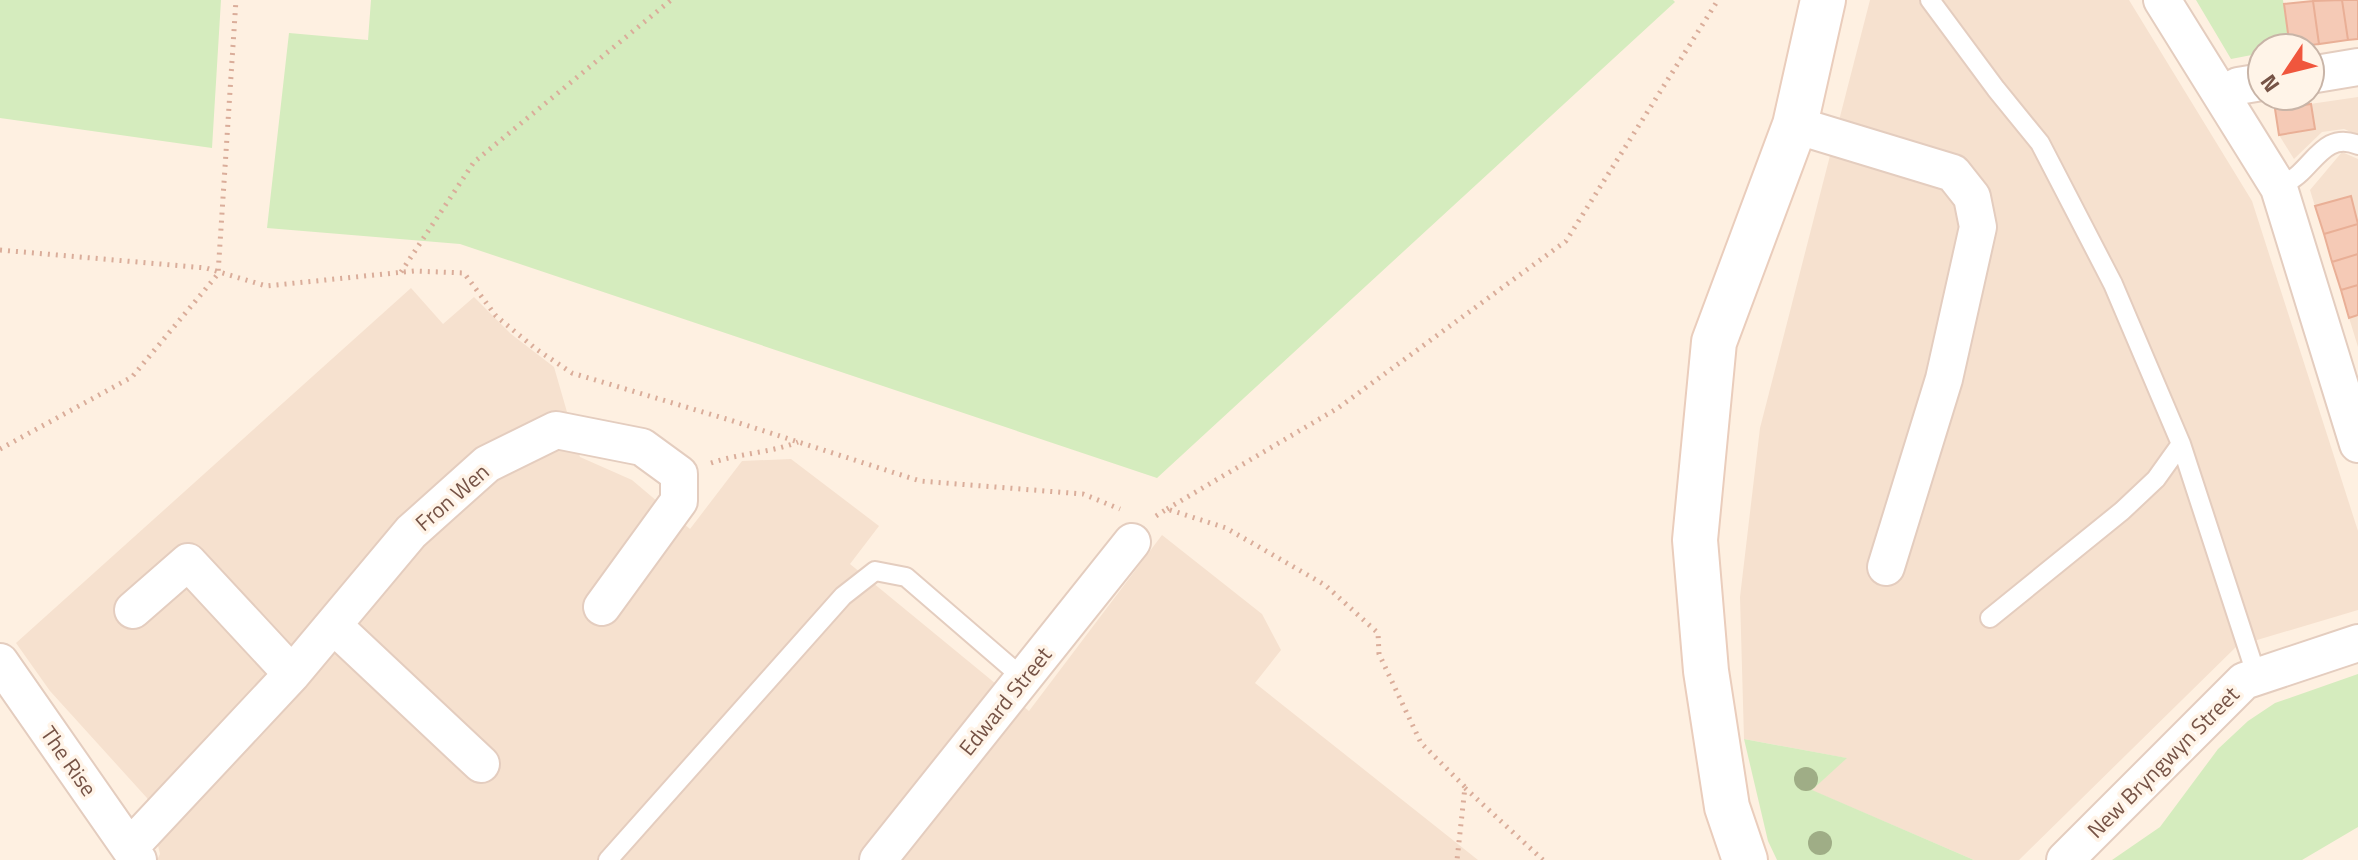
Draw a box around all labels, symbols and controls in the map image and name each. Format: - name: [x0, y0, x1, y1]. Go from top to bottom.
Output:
- north arrow: [2246, 32, 2326, 112]
- text: N: [2251, 67, 2288, 99]
- street label: Fron Wen: [407, 455, 497, 539]
- street label: Edward Street: [950, 639, 1060, 763]
- street label: New Bryngwyn Street: [2079, 678, 2247, 846]
- street label: The Rise: [32, 719, 106, 803]

